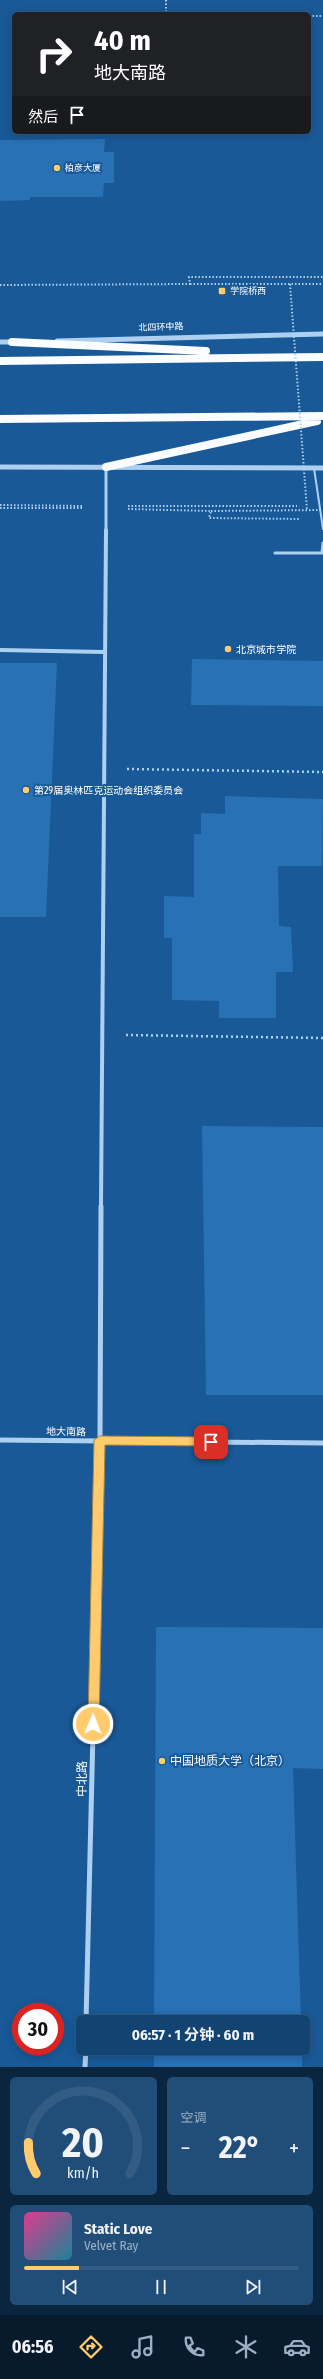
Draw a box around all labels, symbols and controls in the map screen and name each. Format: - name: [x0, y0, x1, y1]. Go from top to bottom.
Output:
- text: 40 m: [94, 24, 151, 57]
- icon: right: [28, 28, 80, 80]
- text: 地大南路: [94, 62, 166, 84]
- icon: arrive: [66, 104, 88, 126]
- text: 然后: [28, 108, 58, 126]
- marker: 柏彦大厦: [52, 163, 62, 173]
- place label: 柏彦大厦: [65, 163, 101, 173]
- marker: 学院桥西: [217, 286, 227, 296]
- place label: 学院桥西: [230, 286, 266, 296]
- street label: 北四环中路: [138, 321, 184, 333]
- marker: 北京城市学院: [223, 644, 233, 654]
- place label: 北京城市学院: [236, 644, 296, 656]
- marker: 第29届奥林匹克运动会组织委员会: [21, 785, 31, 795]
- place label: 第29届奥林匹克运动会组织委员会: [34, 785, 183, 797]
- pin: [194, 1425, 228, 1459]
- street label: 地大南路: [46, 1426, 86, 1438]
- icon: arrive: [200, 1431, 222, 1453]
- position arrow: [72, 1703, 114, 1745]
- place label: 中国地质大学（北京）: [170, 1754, 290, 1768]
- marker: 中国地质大学（北京）: [157, 1756, 167, 1766]
- street label: 中北路: [75, 1761, 89, 1797]
- speed limit sign: 30: [12, 2003, 64, 2055]
- text: 06:57 · 1 分钟 · 60 m: [132, 2026, 254, 2044]
- text: 空调: [181, 2110, 207, 2125]
- text: 20: [61, 2118, 104, 2168]
- text: 22°: [219, 2130, 261, 2166]
- text: −: [181, 2135, 190, 2162]
- text: +: [289, 2135, 299, 2162]
- text: km/h: [67, 2165, 99, 2182]
- text: Static Love: [84, 2220, 152, 2238]
- text: Velvet Ray: [84, 2238, 138, 2253]
- icon: previous: [59, 2276, 81, 2298]
- icon: pause: [150, 2276, 172, 2298]
- icon: next: [242, 2276, 264, 2298]
- icon: directions: [77, 2333, 105, 2361]
- icon: music: [129, 2333, 157, 2361]
- icon: phone: [180, 2333, 208, 2361]
- icon: climate: [232, 2333, 260, 2361]
- icon: car: [283, 2333, 311, 2361]
- text: 06:56: [12, 2336, 54, 2358]

